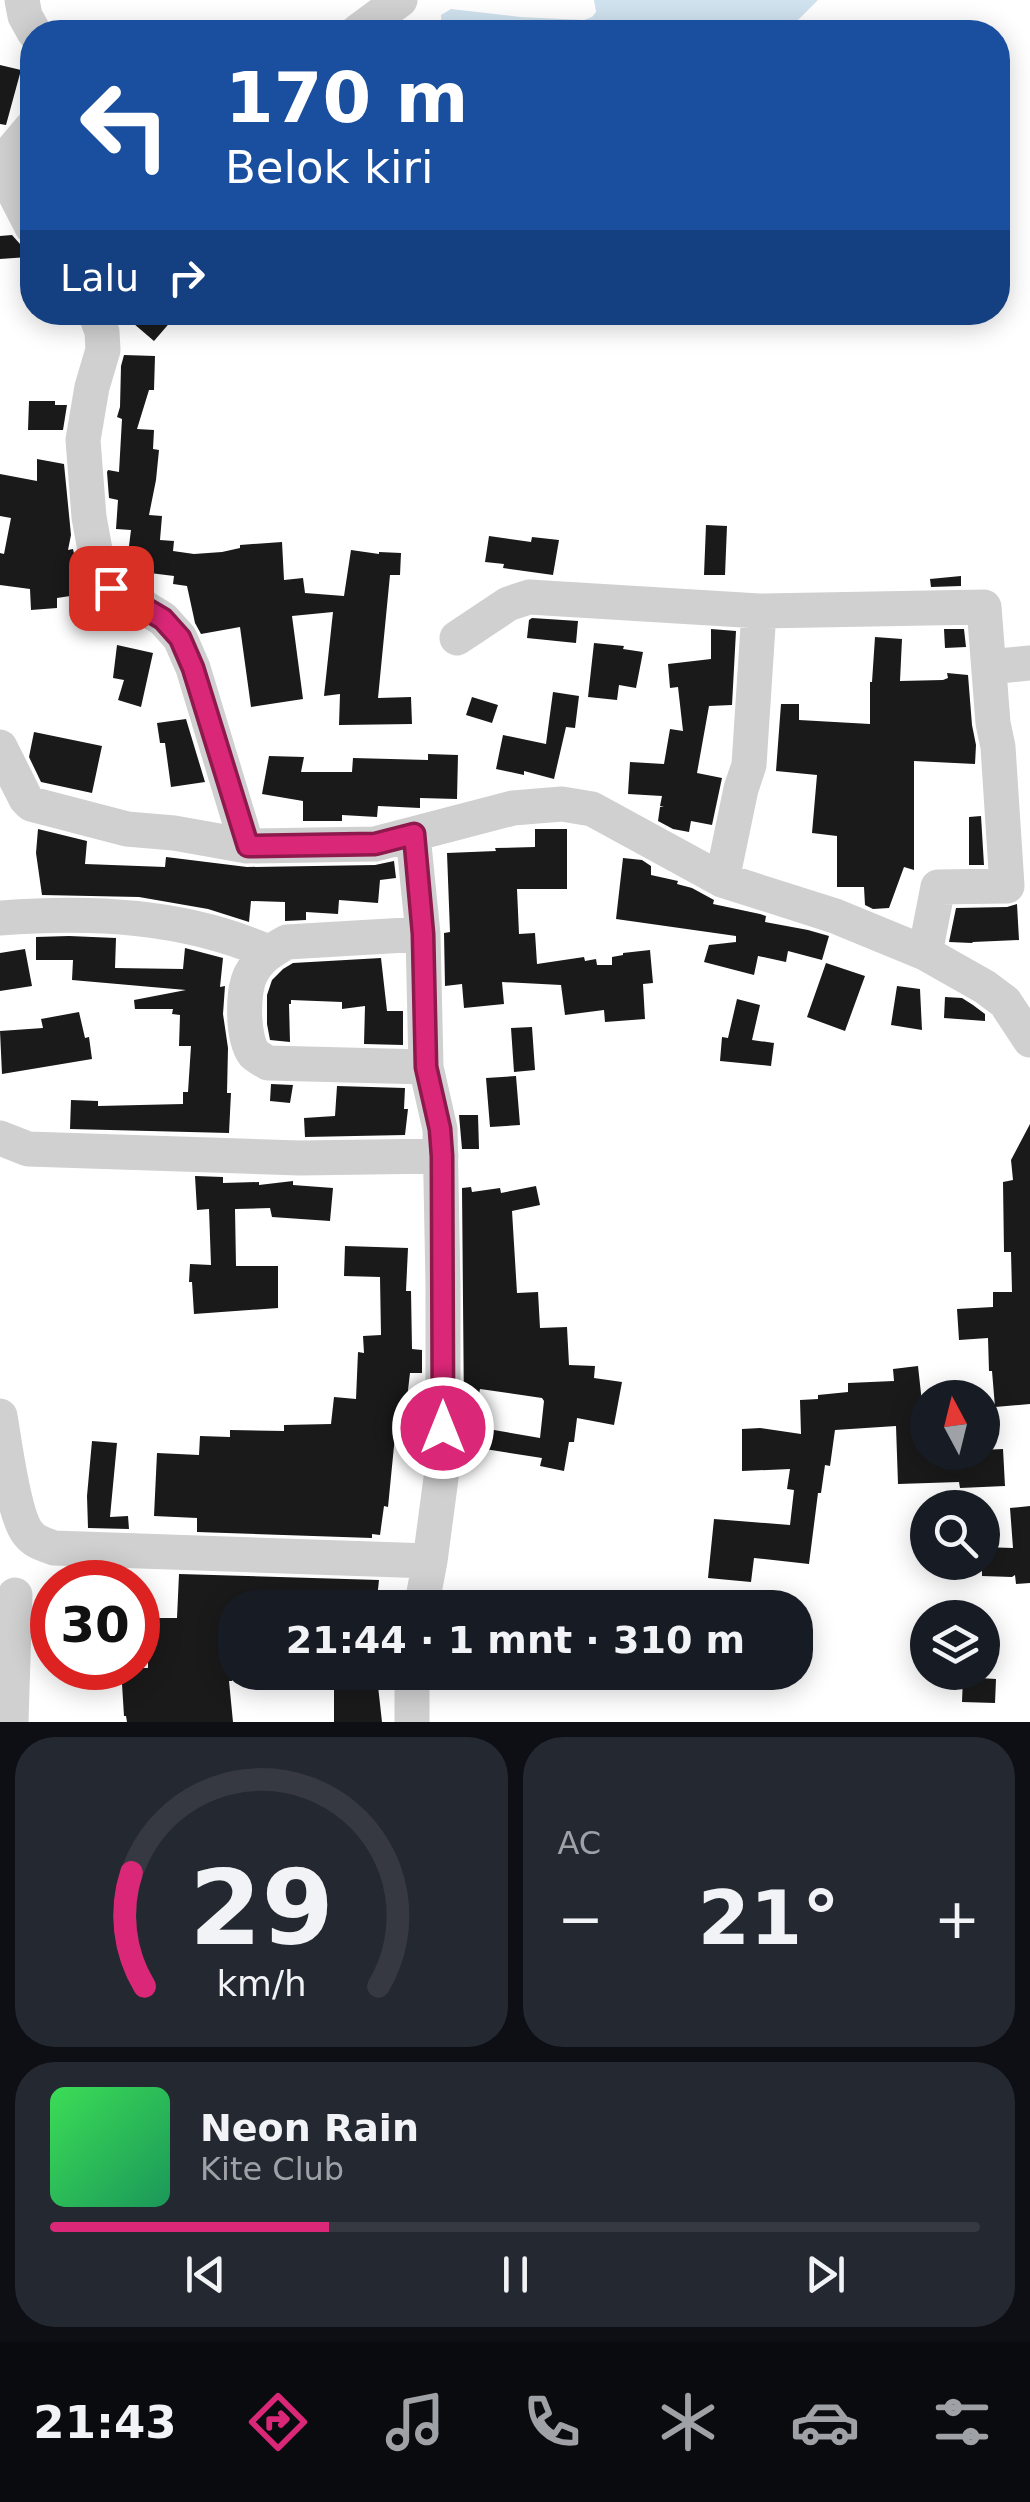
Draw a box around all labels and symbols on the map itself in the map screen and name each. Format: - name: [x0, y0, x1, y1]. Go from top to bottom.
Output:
- pin: [69, 546, 154, 631]
- position arrow: [391, 1376, 495, 1480]
- north arrow: [910, 1380, 1000, 1470]
- speed limit sign: 30: [30, 1560, 160, 1690]

